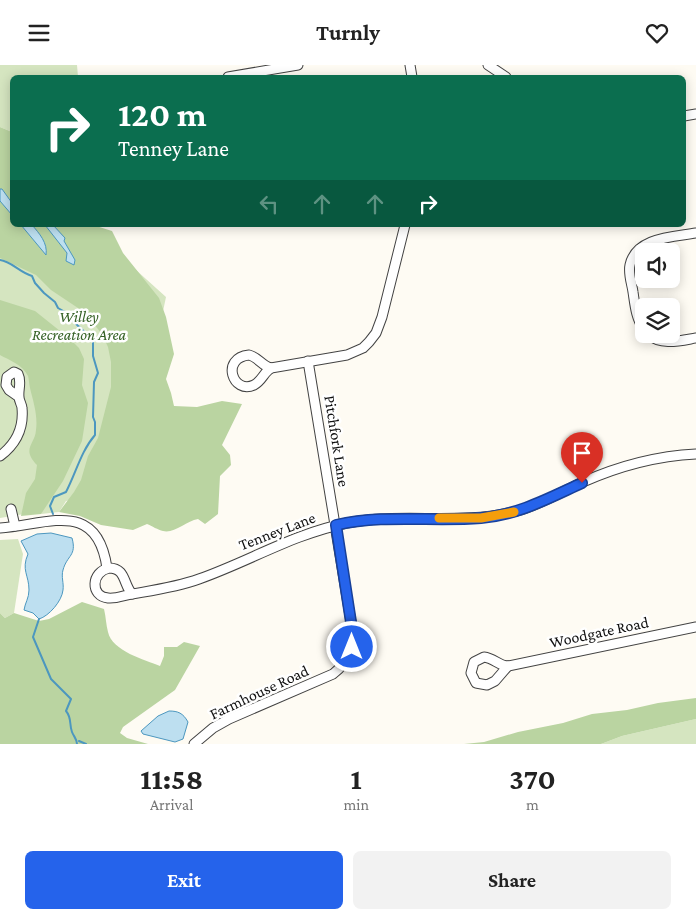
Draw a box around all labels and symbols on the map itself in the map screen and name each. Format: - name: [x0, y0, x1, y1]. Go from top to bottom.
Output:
- park label: Willey Recreation Area: [32, 308, 127, 343]
- street label: Pitchfork Lane: [321, 394, 353, 488]
- pin: [561, 432, 603, 483]
- street label: Tenney Lane: [236, 509, 318, 554]
- street label: Woodgate Road: [548, 613, 651, 652]
- position arrow: [325, 620, 377, 672]
- street label: Farmhouse Road: [207, 661, 312, 722]

